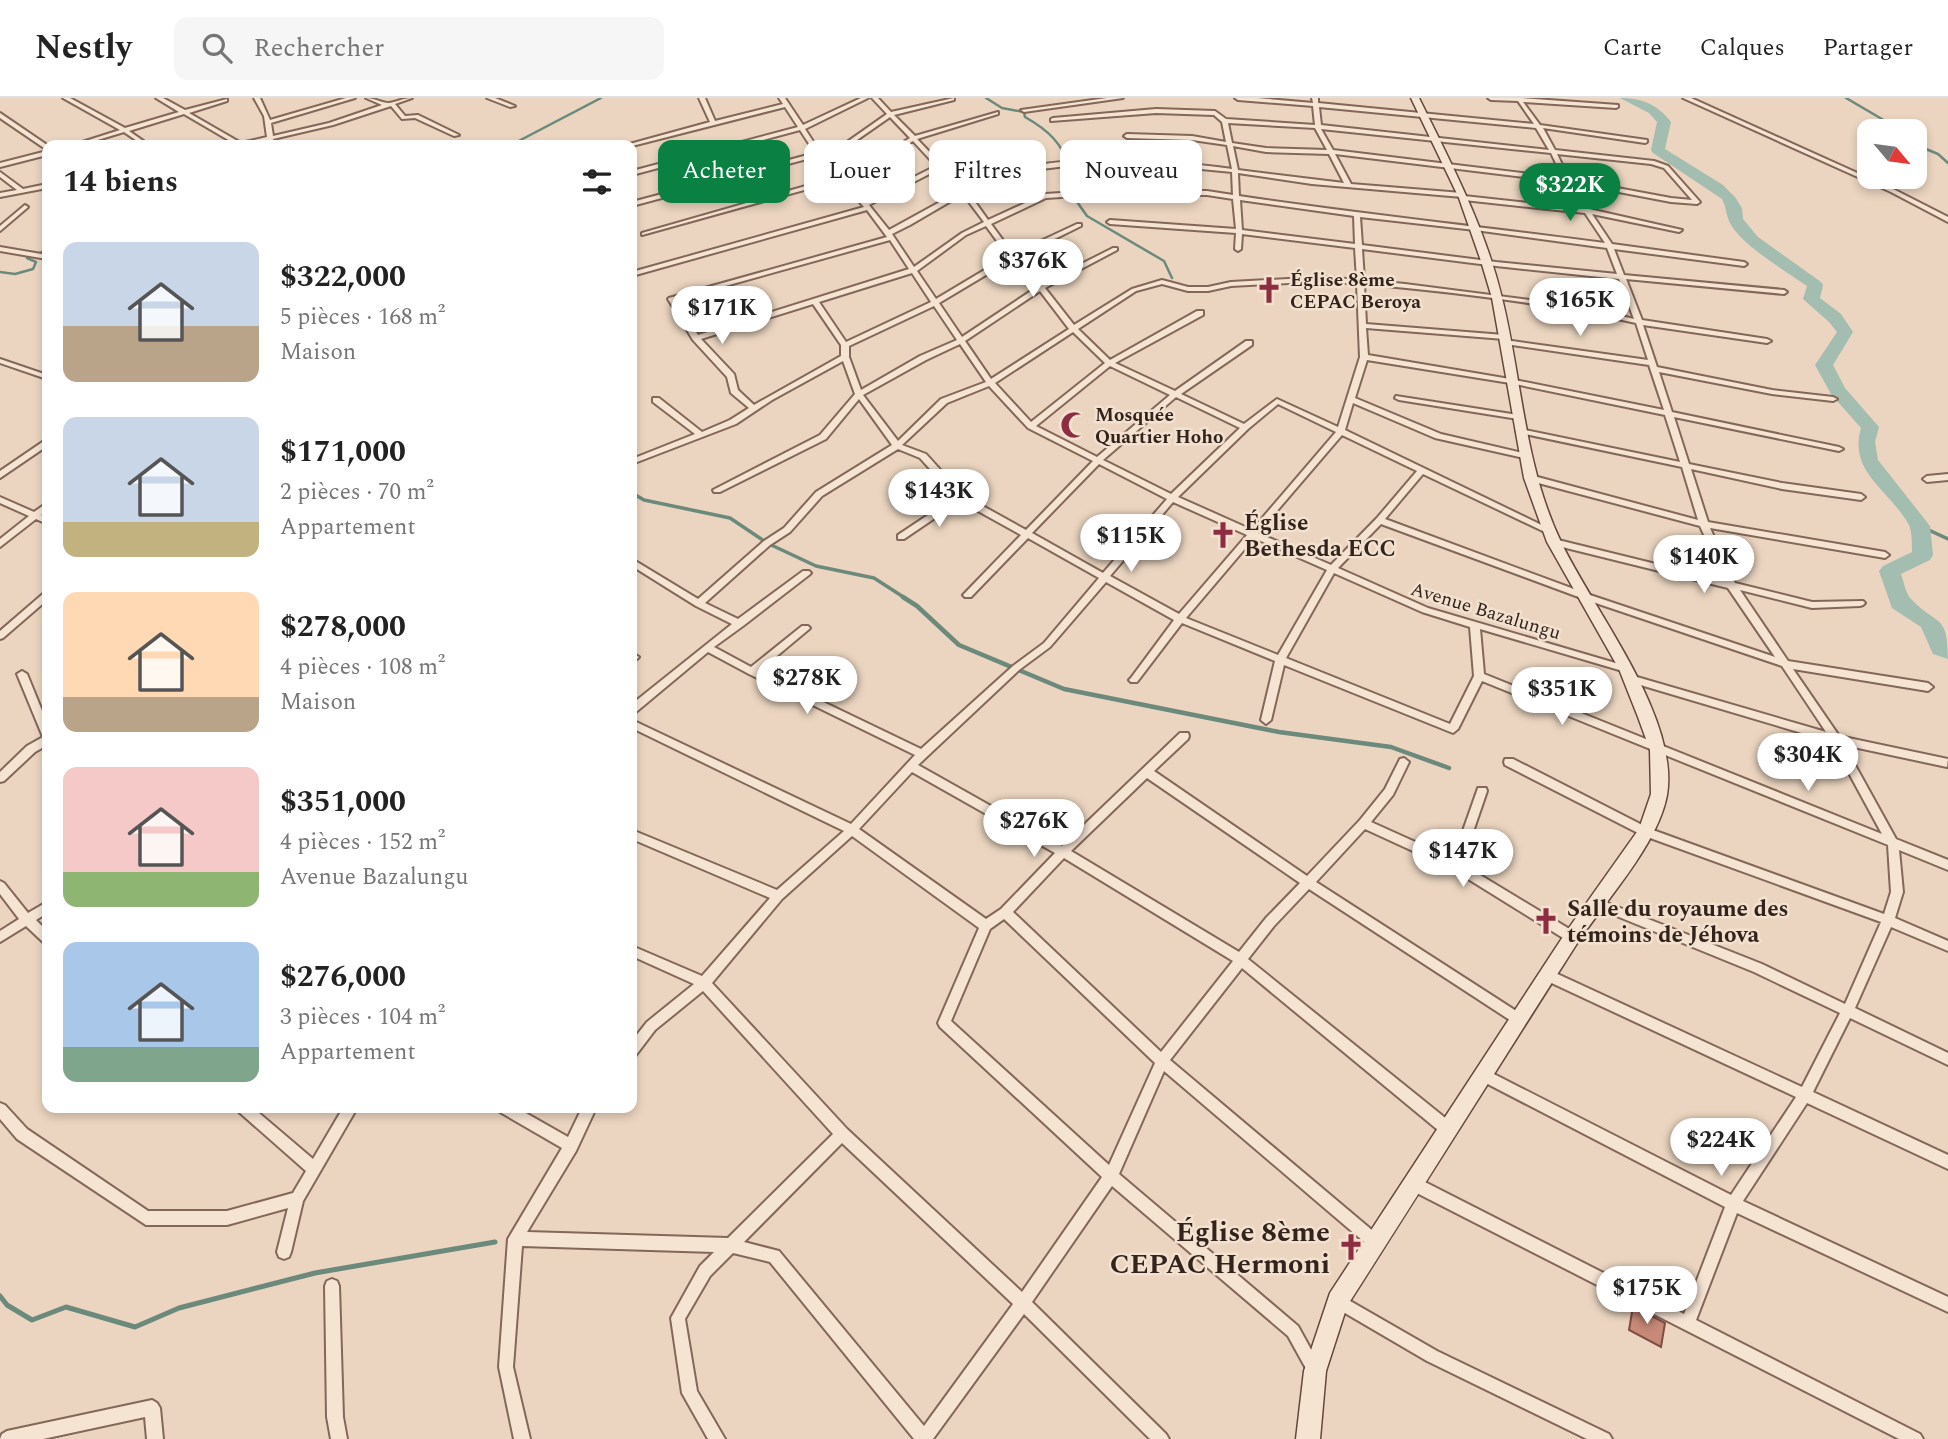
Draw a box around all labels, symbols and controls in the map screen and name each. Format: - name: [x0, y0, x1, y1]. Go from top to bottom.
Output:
- search box: [174, 17, 664, 80]
- text: Nestly: [35, 23, 132, 73]
- text: Rechercher: [254, 28, 384, 68]
- icon: search: [198, 29, 236, 67]
- text: Carte: [1603, 30, 1662, 66]
- text: Calques: [1700, 30, 1785, 66]
- text: Partager: [1823, 30, 1913, 66]
- north arrow: [1857, 119, 1927, 189]
- map controls: [1857, 119, 1927, 189]
- chip: Acheter: [658, 140, 790, 203]
- chip: Louer: [804, 140, 915, 203]
- chip: Filtres: [929, 140, 1046, 203]
- chip: Nouveau: [1060, 140, 1202, 203]
- text: 14 biens: [63, 159, 178, 205]
- icon: filters: [578, 163, 616, 201]
- pin: $322K: [1521, 164, 1619, 223]
- text: $322K: [1535, 168, 1605, 203]
- pin: $376K: [984, 240, 1082, 299]
- text: $376K: [998, 244, 1068, 279]
- text: $322,000: [280, 254, 406, 300]
- place label: Église 8ème CEPAC Beroya: [1290, 266, 1421, 317]
- icon: home: [119, 270, 203, 354]
- church icon: Église 8ème CEPAC Beroya: [1254, 275, 1284, 305]
- pin: $165K: [1531, 278, 1629, 338]
- text: $165K: [1545, 283, 1615, 318]
- pin: $171K: [673, 286, 771, 346]
- text: $171K: [687, 291, 757, 326]
- text: 5 pièces · 168 m²: [280, 300, 445, 335]
- text: Maison: [280, 335, 356, 370]
- place label: Mosquée Quartier Hoho: [1095, 401, 1223, 452]
- mosque icon: Mosquée Quartier Hoho: [1059, 410, 1089, 440]
- text: $171,000: [280, 429, 406, 475]
- icon: home: [119, 445, 203, 529]
- pin: $143K: [890, 470, 988, 529]
- text: $143K: [904, 474, 974, 509]
- text: 2 pièces · 70 m²: [280, 475, 434, 510]
- place label: Église Bethesda ECC: [1244, 506, 1396, 567]
- text: Appartement: [280, 510, 416, 545]
- pin: $115K: [1082, 514, 1180, 574]
- text: $115K: [1096, 519, 1166, 554]
- church icon: Église Bethesda ECC: [1208, 520, 1238, 550]
- pin: $140K: [1655, 536, 1753, 595]
- text: $140K: [1669, 540, 1739, 575]
- street label: Avenue Bazalungu: [1407, 575, 1565, 648]
- text: $278,000: [280, 604, 406, 650]
- icon: home: [119, 620, 203, 704]
- text: 4 pièces · 108 m²: [280, 650, 445, 685]
- pin: $278K: [758, 656, 856, 716]
- text: $278K: [772, 661, 842, 696]
- pin: $351K: [1513, 668, 1611, 727]
- text: $351K: [1527, 672, 1597, 707]
- text: Maison: [280, 685, 356, 720]
- pin: $304K: [1759, 734, 1857, 793]
- text: $304K: [1773, 738, 1843, 773]
- text: $351,000: [280, 779, 406, 825]
- icon: home: [119, 795, 203, 879]
- pin: $276K: [985, 800, 1083, 859]
- text: $276K: [999, 804, 1069, 839]
- text: 4 pièces · 152 m²: [280, 825, 445, 860]
- pin: $147K: [1414, 830, 1512, 889]
- text: $147K: [1428, 834, 1498, 869]
- text: Avenue Bazalungu: [280, 860, 468, 895]
- place label: Salle du royaume des témoins de Jéhova: [1567, 892, 1789, 953]
- church icon: Salle du royaume des témoins de Jéhova: [1531, 906, 1561, 936]
- text: $276,000: [280, 954, 406, 1000]
- icon: home: [119, 970, 203, 1054]
- text: 3 pièces · 104 m²: [280, 1000, 445, 1035]
- text: Appartement: [280, 1035, 416, 1070]
- pin: $224K: [1672, 1118, 1770, 1178]
- text: $224K: [1686, 1123, 1756, 1158]
- place label: Église 8ème CEPAC Hermoni: [1110, 1211, 1330, 1286]
- church icon: Église 8ème CEPAC Hermoni: [1336, 1232, 1366, 1262]
- pin: $175K: [1598, 1266, 1696, 1326]
- text: $175K: [1612, 1271, 1682, 1306]

